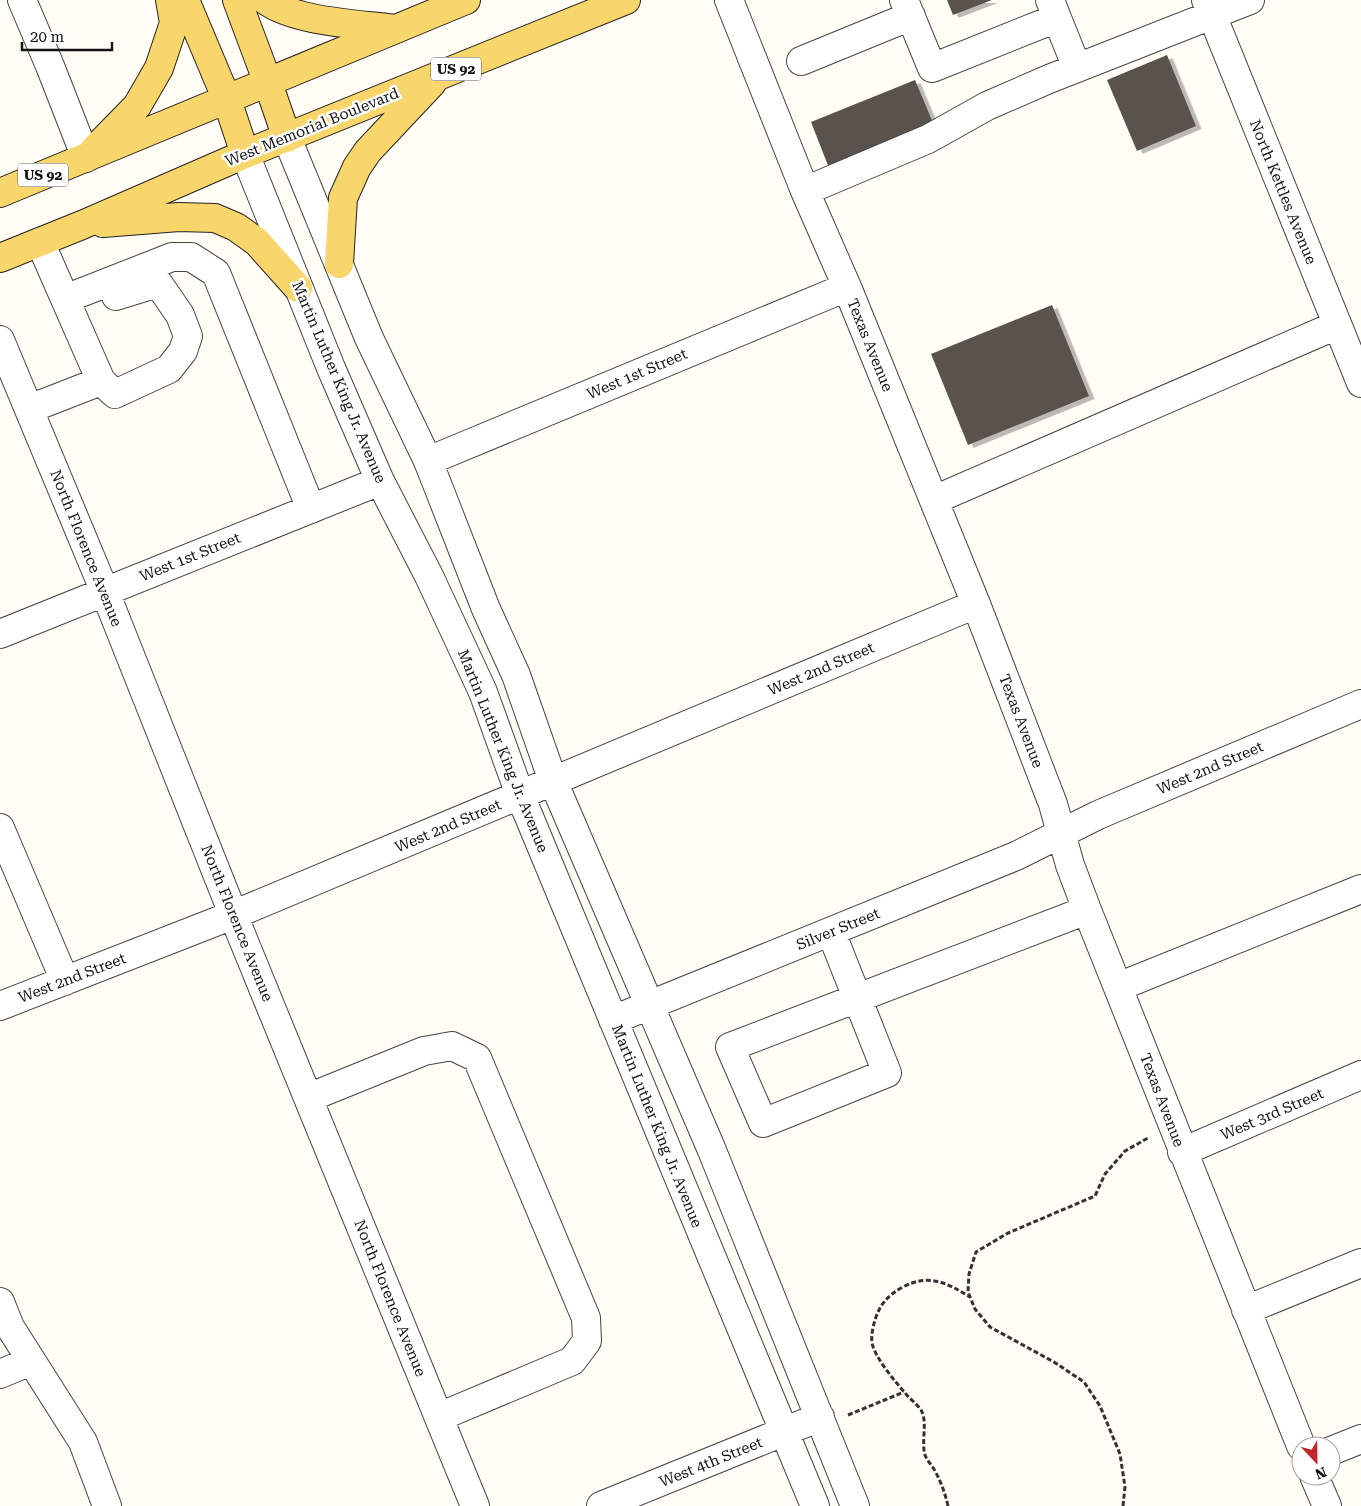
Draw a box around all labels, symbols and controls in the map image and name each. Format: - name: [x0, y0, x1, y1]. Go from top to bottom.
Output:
- scale bar: [22, 20, 112, 52]
- text: 20 m: [30, 28, 65, 46]
- road number: US 92: [431, 58, 481, 80]
- street label: West Memorial Boulevard: [223, 84, 402, 170]
- street label: North Kettles Avenue: [1246, 117, 1320, 267]
- road number: US 92: [18, 164, 68, 186]
- street label: Martin Luther King Jr. Avenue: [288, 278, 390, 486]
- street label: Texas Avenue: [843, 296, 897, 394]
- street label: West 1st Street: [584, 345, 690, 403]
- street label: North Florence Avenue: [46, 467, 126, 629]
- street label: West 1st Street: [137, 528, 243, 585]
- street label: West 2nd Street: [765, 638, 877, 700]
- street label: Martin Luther King Jr. Avenue: [454, 647, 552, 855]
- street label: Texas Avenue: [995, 672, 1047, 770]
- street label: West 2nd Street: [1154, 737, 1266, 799]
- street label: West 2nd Street: [392, 795, 504, 857]
- street label: North Florence Avenue: [197, 842, 277, 1004]
- street label: Silver Street: [794, 904, 883, 954]
- street label: West 2nd Street: [16, 949, 129, 1007]
- street label: Martin Luther King Jr. Avenue: [608, 1022, 706, 1230]
- street label: Texas Avenue: [1136, 1051, 1188, 1149]
- street label: West 3rd Street: [1218, 1084, 1327, 1144]
- street label: North Florence Avenue: [350, 1217, 430, 1379]
- street label: West 4th Street: [657, 1433, 766, 1491]
- north arrow: [1291, 1436, 1341, 1486]
- text: N: [1313, 1464, 1329, 1483]

